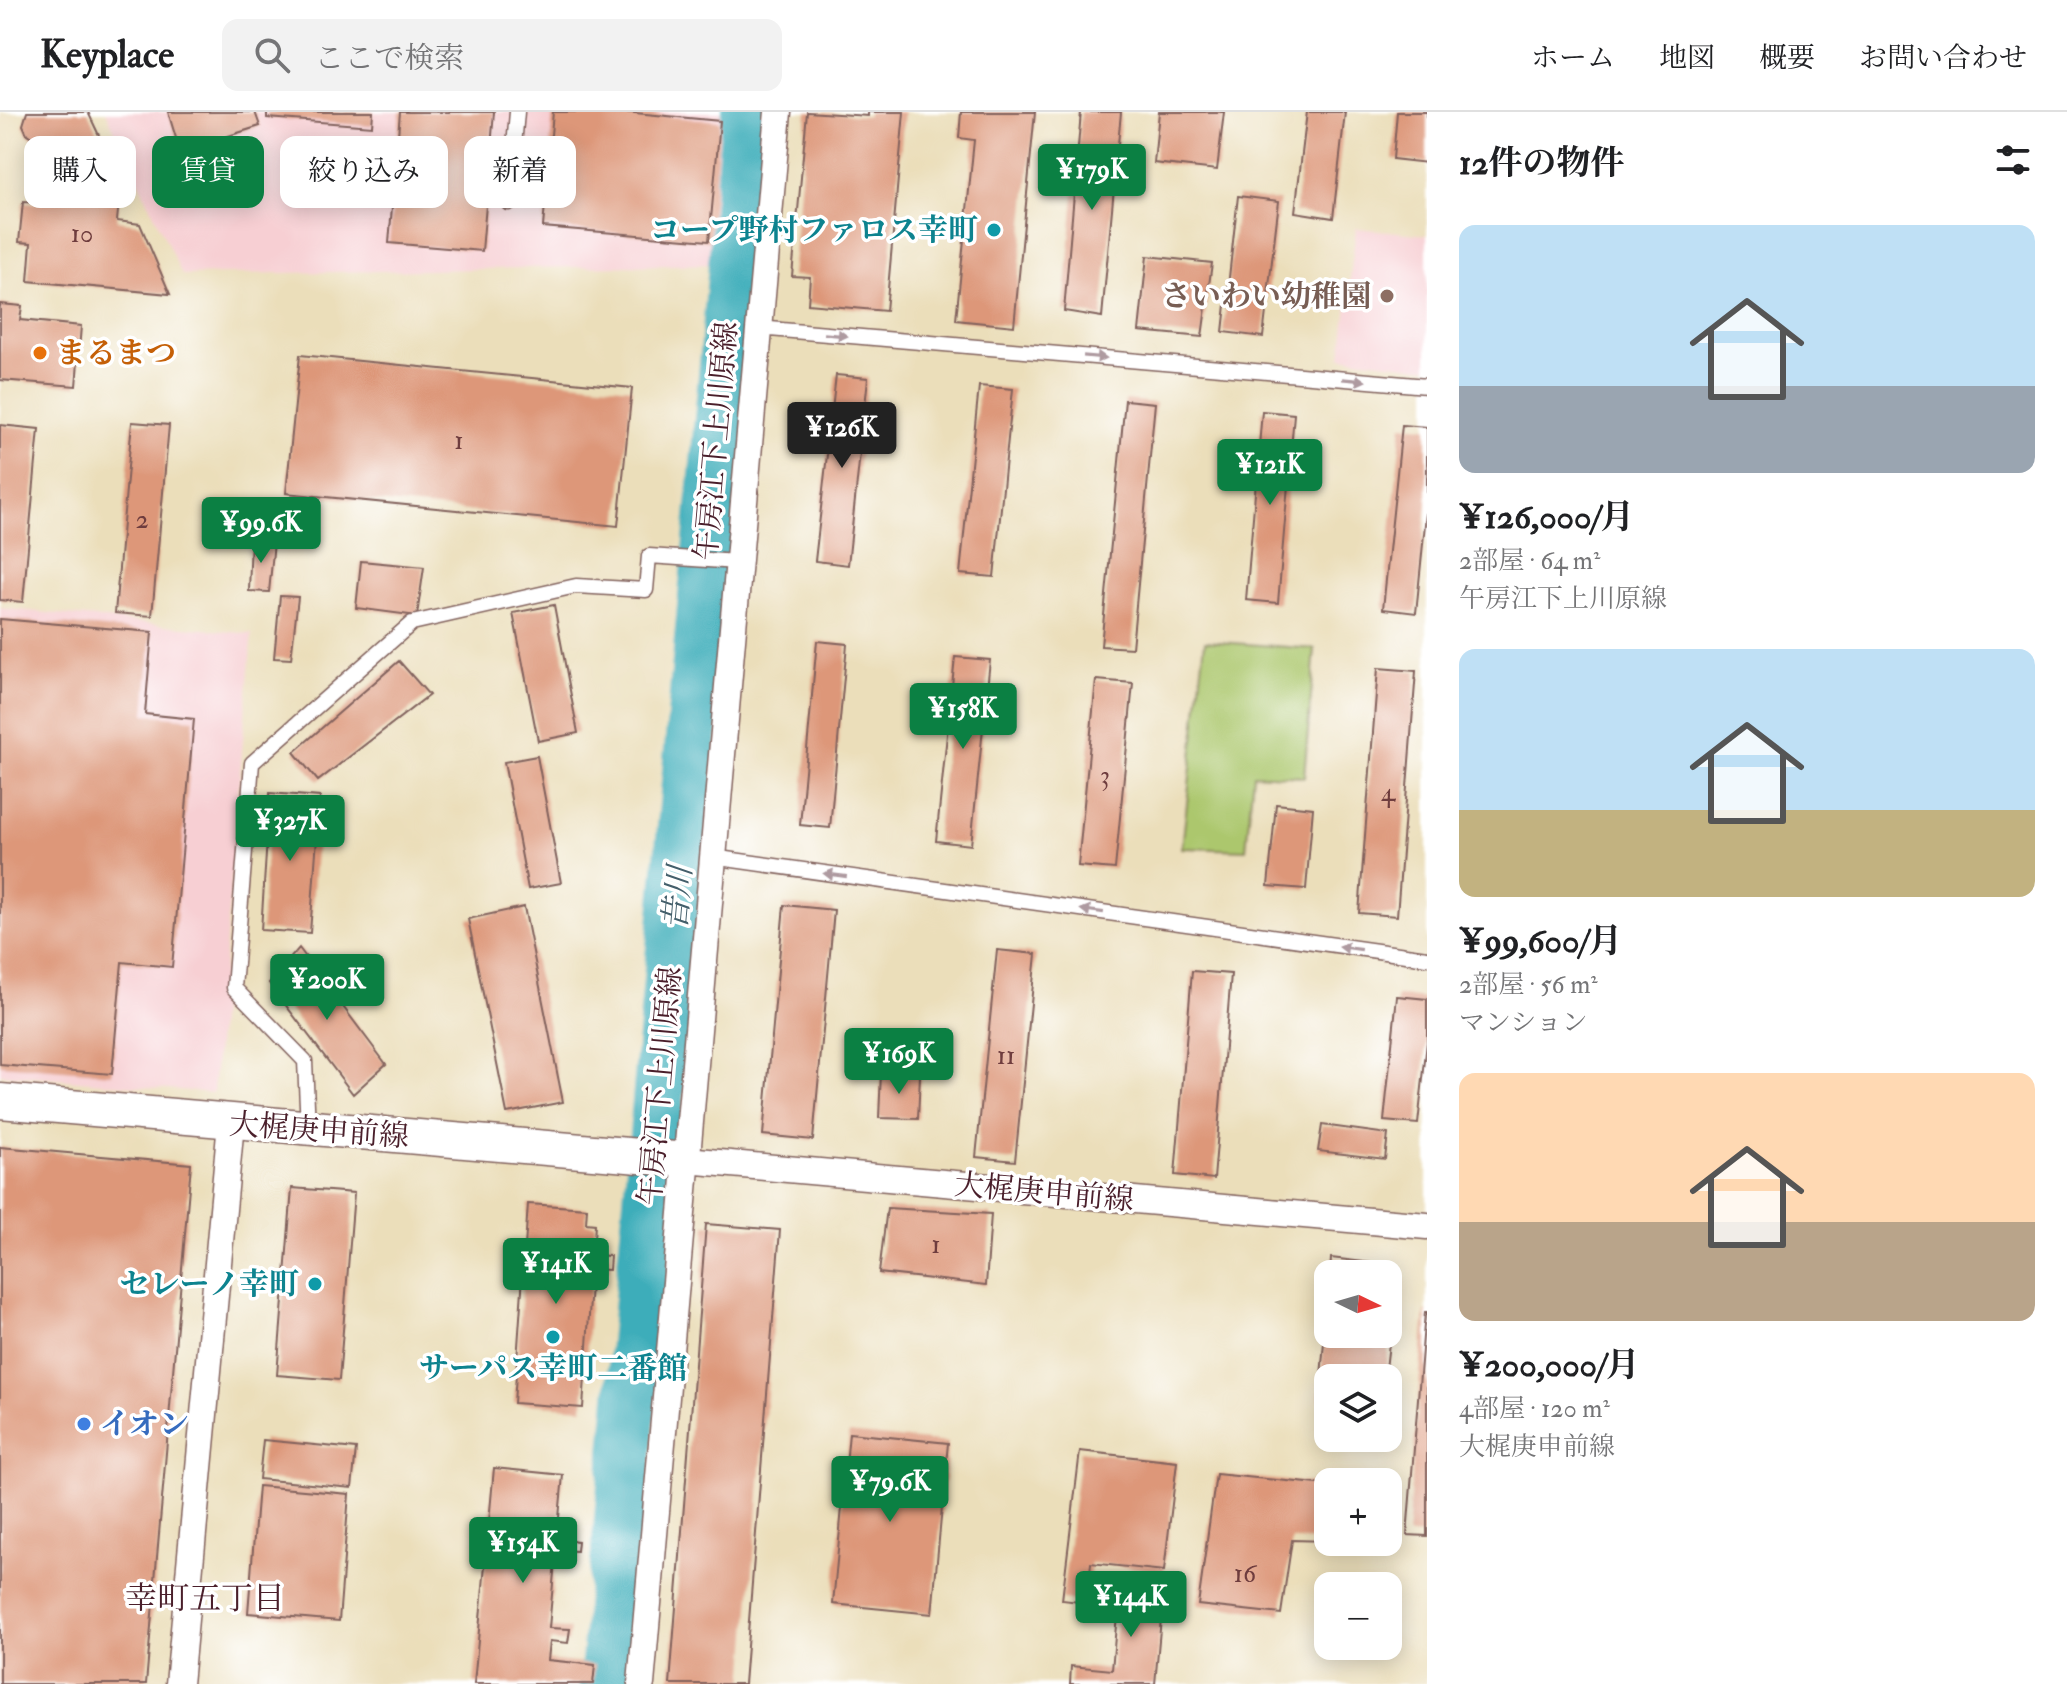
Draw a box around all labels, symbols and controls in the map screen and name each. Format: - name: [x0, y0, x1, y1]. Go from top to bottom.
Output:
- search box: [222, 19, 782, 91]
- text: Keyplace: [40, 31, 174, 79]
- icon: search: [250, 33, 294, 77]
- text: ここで検索: [314, 40, 464, 77]
- text: ホーム: [1531, 41, 1615, 76]
- text: 地図: [1659, 41, 1715, 76]
- text: 概要: [1759, 41, 1815, 76]
- text: お問い合わせ: [1859, 41, 2027, 76]
- chip: 購入: [24, 136, 136, 208]
- chip: 賃貸: [152, 136, 264, 208]
- chip: 絞り込み: [280, 136, 448, 208]
- chip: 新着: [464, 136, 576, 208]
- icon: filters: [1991, 138, 2035, 182]
- text: 12件の物件: [1459, 142, 1624, 185]
- pin: ¥179K: [1036, 144, 1148, 212]
- text: ¥179K: [1056, 154, 1128, 186]
- place label: コープ野村ファロス幸町: [650, 212, 978, 249]
- house number: 10: [71, 218, 93, 250]
- marker: コープ野村ファロス幸町: [985, 221, 1003, 239]
- icon: home: [1675, 277, 1819, 421]
- place label: さいわい幼稚園: [1161, 278, 1371, 315]
- marker: さいわい幼稚園: [1378, 287, 1396, 305]
- street label: 午房江下上川原線: [688, 320, 745, 562]
- one-way arrow: [823, 329, 848, 342]
- place label: まるまつ: [56, 335, 176, 372]
- marker: まるまつ: [31, 344, 49, 362]
- one-way arrow: [1083, 351, 1108, 364]
- one-way arrow: [1342, 373, 1367, 386]
- pin: ¥126K: [786, 402, 898, 470]
- text: ¥126K: [805, 412, 879, 444]
- house number: 1: [454, 425, 464, 457]
- pin: ¥121K: [1214, 439, 1326, 507]
- text: ¥121K: [1235, 449, 1305, 481]
- text: ¥126,000/月: [1459, 496, 1634, 539]
- pin: ¥99.6K: [196, 497, 326, 565]
- house number: 2: [135, 504, 149, 536]
- text: ¥99.6K: [220, 507, 302, 539]
- text: 2部屋 · 64 m²: [1459, 545, 1600, 577]
- text: 午房江下上川原線: [1459, 583, 1667, 615]
- pin: ¥158K: [907, 683, 1019, 751]
- text: ¥158K: [928, 693, 998, 725]
- icon: home: [1675, 701, 1819, 845]
- house number: 3: [1100, 760, 1110, 792]
- house number: 4: [1381, 777, 1396, 809]
- pin: ¥327K: [234, 795, 346, 863]
- text: ¥327K: [254, 805, 326, 837]
- water label: 昔川: [655, 861, 701, 932]
- one-way arrow: [822, 868, 847, 881]
- one-way arrow: [1079, 904, 1104, 917]
- text: ¥99,600/月: [1459, 920, 1622, 963]
- one-way arrow: [1337, 941, 1362, 954]
- pin: ¥200K: [271, 954, 383, 1022]
- text: ¥200K: [288, 964, 366, 996]
- street label: 午房江下上川原線: [632, 965, 689, 1207]
- text: 2部屋 · 56 m²: [1459, 969, 1598, 1001]
- text: マンション: [1459, 1007, 1588, 1039]
- pin: ¥169K: [843, 1028, 955, 1096]
- text: ¥169K: [862, 1038, 936, 1070]
- house number: 11: [997, 1040, 1015, 1072]
- street label: 大梶庚申前線: [228, 1106, 410, 1155]
- icon: home: [1675, 1125, 1819, 1269]
- street label: 大梶庚申前線: [953, 1166, 1135, 1219]
- house number: 1: [931, 1229, 941, 1261]
- pin: ¥141K: [500, 1238, 612, 1306]
- text: ¥141K: [521, 1248, 591, 1280]
- north arrow: [1314, 1260, 1402, 1348]
- map controls: [1314, 1260, 1402, 1660]
- place label: セレーノ幸町: [120, 1266, 299, 1303]
- marker: セレーノ幸町: [306, 1275, 324, 1293]
- marker: サーパス幸町二番館: [544, 1328, 562, 1346]
- text: ¥200,000/月: [1459, 1344, 1640, 1387]
- place label: サーパス幸町二番館: [419, 1350, 687, 1387]
- button: layers: [1314, 1364, 1402, 1452]
- text: 4部屋 · 120 m²: [1459, 1393, 1610, 1425]
- place label: イオン: [100, 1406, 189, 1443]
- marker: イオン: [75, 1415, 93, 1433]
- text: 大梶庚申前線: [1459, 1431, 1615, 1463]
- pin: ¥79.6K: [825, 1456, 955, 1524]
- text: ¥79.6K: [849, 1466, 931, 1498]
- button: +: [1314, 1468, 1402, 1556]
- pin: ¥154K: [467, 1517, 579, 1585]
- text: ¥154K: [487, 1527, 559, 1559]
- house number: 16: [1234, 1558, 1258, 1590]
- pin: ¥144K: [1075, 1571, 1187, 1639]
- button: −: [1314, 1572, 1402, 1660]
- district label: 幸町五丁目: [125, 1579, 285, 1619]
- text: ¥144K: [1093, 1581, 1169, 1613]

